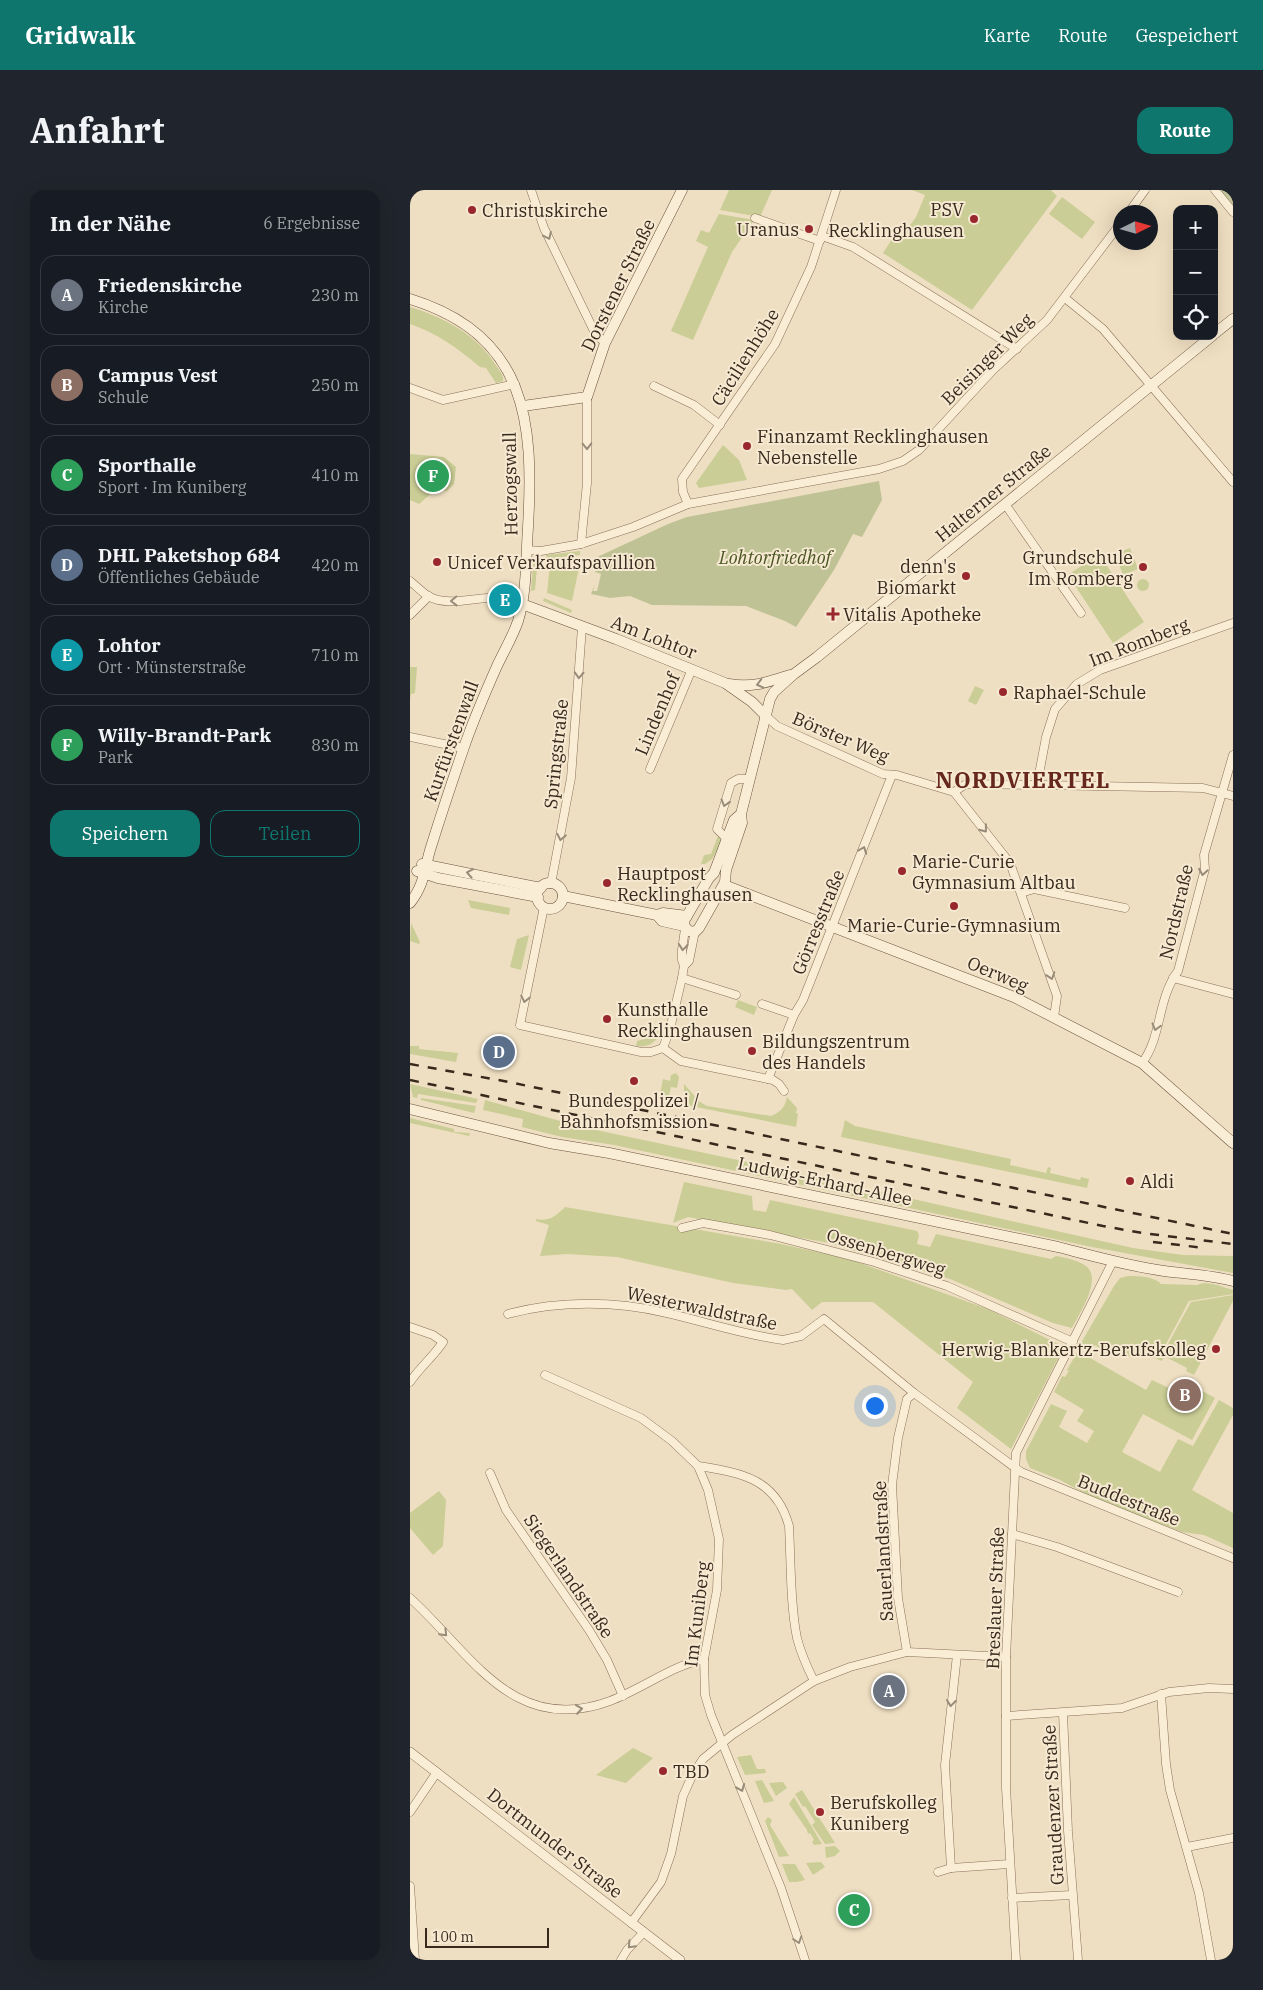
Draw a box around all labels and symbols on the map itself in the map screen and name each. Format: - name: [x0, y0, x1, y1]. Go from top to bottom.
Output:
- place label: PSV Recklinghausen: [828, 198, 964, 242]
- place label: Christuskirche: [482, 199, 608, 222]
- marker: Christuskirche: [466, 204, 478, 216]
- north arrow: [1113, 205, 1158, 250]
- marker: PSV Recklinghausen: [968, 213, 980, 225]
- street label: Dorstener Straße: [576, 215, 660, 355]
- place label: Uranus: [737, 218, 799, 241]
- marker: Uranus: [803, 223, 815, 235]
- one-way arrow: [541, 231, 552, 240]
- street label: Cäcilienhöhe: [706, 304, 784, 410]
- street label: Beisinger Weg: [936, 308, 1038, 410]
- place label: Finanzamt Recklinghausen Nebenstelle: [757, 425, 989, 469]
- street label: Herzogswall: [498, 432, 522, 536]
- street label: Halterner Straße: [930, 439, 1056, 547]
- marker: Finanzamt Recklinghausen Nebenstelle: [741, 440, 753, 452]
- one-way arrow: [582, 442, 592, 450]
- pin: F: [417, 457, 449, 495]
- park label: Lohtorfriedhof: [718, 546, 835, 569]
- place label: Grundschule Im Romberg: [1023, 546, 1133, 590]
- place label: Unicef Verkaufspavillion: [447, 551, 656, 574]
- place label: denn's Biomarkt: [876, 555, 956, 599]
- marker: Unicef Verkaufspavillion: [431, 556, 443, 568]
- marker: Grundschule Im Romberg: [1137, 561, 1149, 573]
- marker: denn's Biomarkt: [960, 570, 972, 582]
- pin: E: [489, 581, 521, 619]
- one-way arrow: [449, 595, 457, 606]
- place label: Vitalis Apotheke: [843, 603, 981, 626]
- marker: Vitalis Apotheke: [827, 608, 839, 620]
- street label: Am Lohtor: [608, 610, 700, 664]
- street label: Im Romberg: [1086, 612, 1192, 672]
- street label: Lindenhof: [629, 668, 685, 759]
- one-way arrow: [573, 672, 584, 680]
- street label: Kurfürstenwall: [418, 677, 484, 805]
- one-way arrow: [755, 678, 764, 689]
- place label: Raphael-Schule: [1013, 681, 1146, 704]
- marker: Raphael-Schule: [997, 686, 1009, 698]
- street label: Springstraße: [539, 698, 573, 810]
- street label: Börster Weg: [789, 706, 893, 768]
- district label: NORDVIERTEL: [936, 765, 1110, 794]
- one-way arrow: [721, 799, 731, 807]
- one-way arrow: [979, 824, 988, 833]
- one-way arrow: [556, 832, 567, 841]
- one-way arrow: [857, 846, 867, 854]
- place label: Marie-Curie Gymnasium Altbau: [912, 850, 1076, 894]
- place label: Hauptpost Recklinghausen: [617, 862, 753, 906]
- street label: Nordstraße: [1154, 862, 1198, 962]
- marker: Marie-Curie Gymnasium Altbau: [896, 865, 908, 877]
- street label: Görresstraße: [786, 866, 850, 978]
- one-way arrow: [466, 868, 475, 878]
- one-way arrow: [1198, 869, 1209, 877]
- marker: Hauptpost Recklinghausen: [601, 877, 613, 889]
- marker: Marie-Curie-Gymnasium: [948, 900, 960, 912]
- place label: Marie-Curie-Gymnasium: [847, 914, 1061, 937]
- one-way arrow: [678, 944, 689, 952]
- street label: Oerweg: [964, 951, 1032, 997]
- one-way arrow: [1045, 971, 1055, 980]
- one-way arrow: [520, 995, 531, 1003]
- place label: Kunsthalle Recklinghausen: [617, 998, 753, 1042]
- marker: Kunsthalle Recklinghausen: [601, 1013, 613, 1025]
- one-way arrow: [1152, 1022, 1162, 1031]
- place label: Bildungszentrum des Handels: [762, 1030, 910, 1074]
- pin: D: [483, 1033, 515, 1071]
- marker: Bildungszentrum des Handels: [746, 1045, 758, 1057]
- marker: Bundespolizei / Bahnhofsmission: [628, 1075, 640, 1087]
- place label: Bundespolizei / Bahnhofsmission: [560, 1089, 708, 1133]
- street label: Ludwig-Erhard-Allee: [736, 1151, 914, 1211]
- place label: Aldi: [1140, 1170, 1175, 1193]
- marker: Aldi: [1124, 1175, 1136, 1187]
- street label: Ossenbergweg: [824, 1223, 948, 1281]
- street label: Westerwaldstraße: [625, 1281, 779, 1335]
- place label: Herwig-Blankertz-Berufskolleg: [941, 1338, 1206, 1361]
- marker: Herwig-Blankertz-Berufskolleg: [1210, 1343, 1222, 1355]
- pin: B: [1169, 1376, 1201, 1414]
- your location: [862, 1393, 888, 1419]
- street label: Buddestraße: [1074, 1469, 1184, 1531]
- street label: Sauerlandstraße: [868, 1480, 898, 1622]
- street label: Siegerlandstraße: [519, 1510, 619, 1642]
- street label: Breslauer Straße: [981, 1526, 1009, 1670]
- street label: Im Kuniberg: [679, 1560, 715, 1668]
- one-way arrow: [438, 1627, 447, 1636]
- pin: A: [873, 1672, 905, 1710]
- one-way arrow: [946, 1700, 957, 1708]
- one-way arrow: [576, 1704, 584, 1715]
- street label: Graudenzer Straße: [1037, 1724, 1069, 1886]
- place label: TBD: [673, 1760, 710, 1783]
- marker: TBD: [657, 1765, 669, 1777]
- street label: Dortmunder Straße: [483, 1783, 627, 1903]
- one-way arrow: [735, 1783, 745, 1791]
- place label: Berufskolleg Kuniberg: [830, 1791, 937, 1835]
- marker: Berufskolleg Kuniberg: [814, 1806, 826, 1818]
- pin: C: [838, 1891, 870, 1929]
- scale bar: [425, 1925, 549, 1948]
- one-way arrow: [792, 1935, 802, 1943]
- one-way arrow: [628, 1940, 637, 1949]

